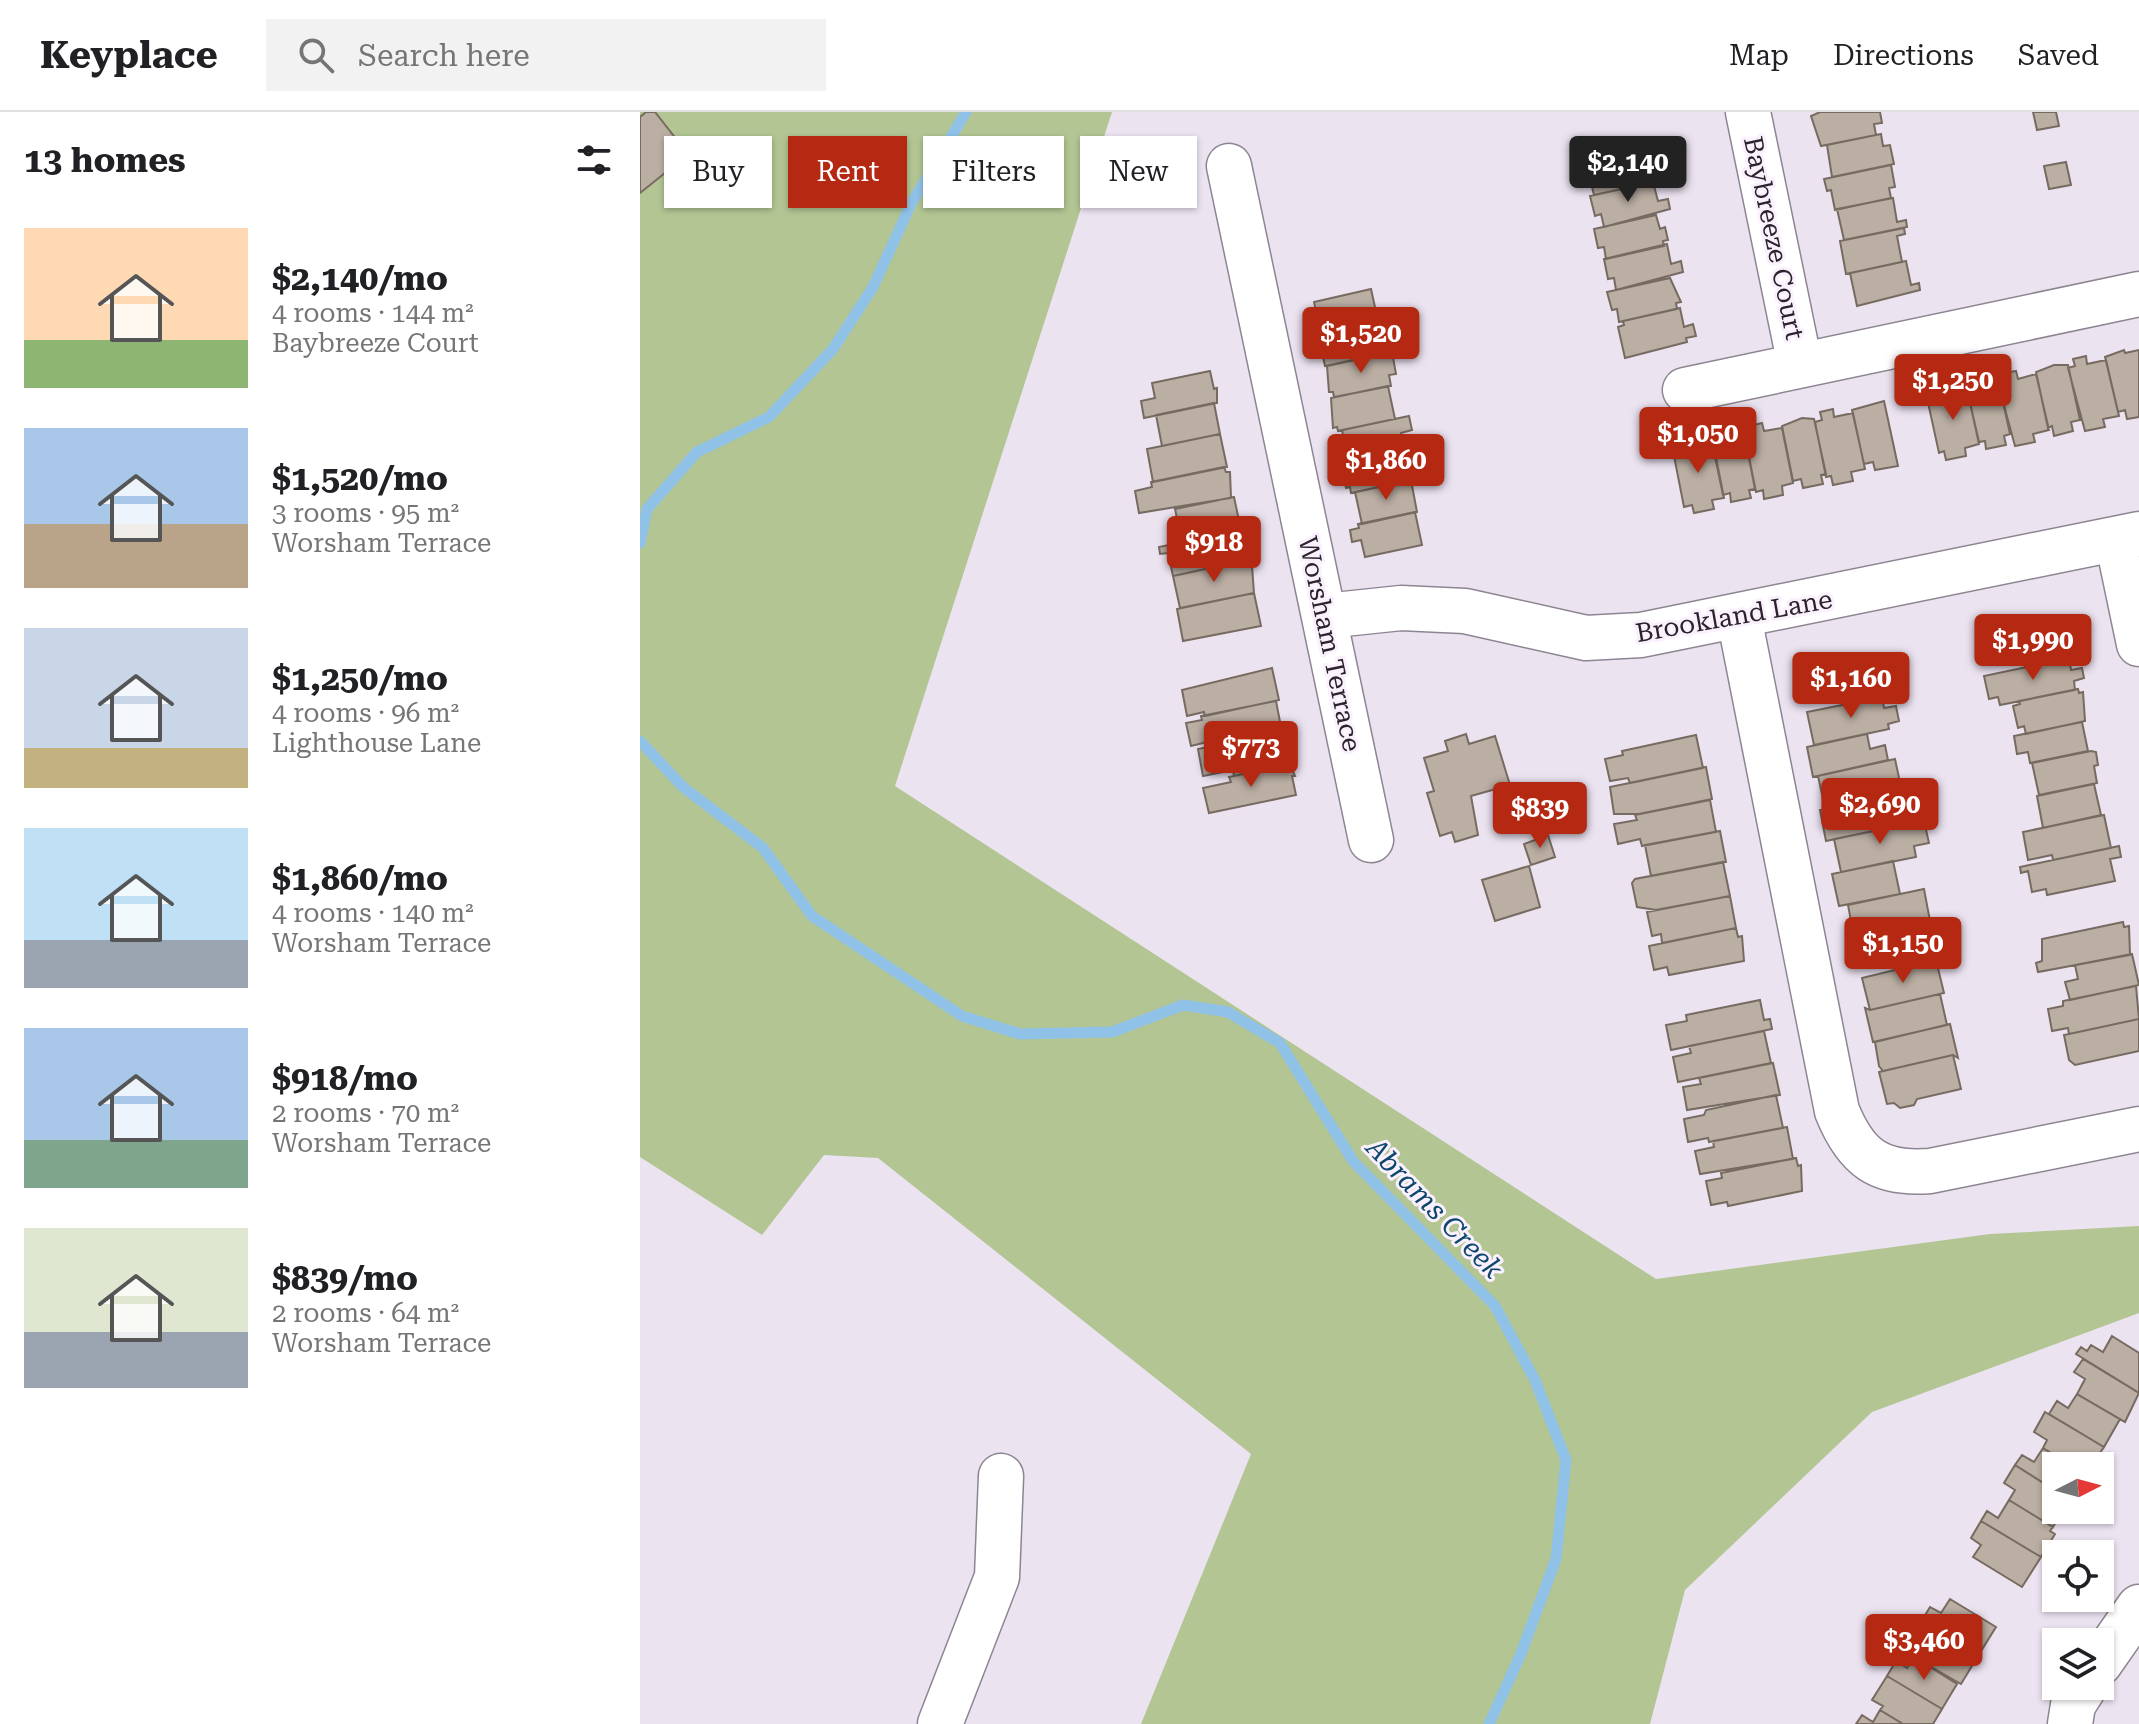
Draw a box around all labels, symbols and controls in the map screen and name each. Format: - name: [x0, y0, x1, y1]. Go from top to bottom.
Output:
- search box: [266, 19, 826, 91]
- text: Keyplace: [40, 33, 218, 77]
- icon: search: [294, 33, 338, 77]
- text: Search here: [358, 38, 530, 73]
- text: Map: [1729, 39, 1789, 72]
- text: Directions: [1833, 39, 1974, 72]
- text: Saved: [2018, 39, 2099, 72]
- street label: Baybreeze Court: [1738, 134, 1810, 342]
- chip: Buy: [664, 136, 772, 208]
- chip: Rent: [788, 136, 907, 208]
- chip: Filters: [923, 136, 1064, 208]
- chip: New: [1080, 136, 1197, 208]
- pin: $2,140: [1563, 136, 1693, 204]
- icon: filters: [572, 138, 616, 182]
- text: 13 homes: [24, 140, 186, 180]
- text: $2,140: [1587, 147, 1669, 177]
- text: $2,140/mo: [272, 258, 448, 298]
- icon: home: [88, 260, 184, 356]
- text: 4 rooms · 144 m²: [272, 298, 474, 328]
- pin: $1,520: [1296, 307, 1426, 375]
- text: $1,520: [1320, 318, 1402, 348]
- text: Baybreeze Court: [272, 328, 479, 358]
- pin: $1,250: [1888, 354, 2018, 422]
- text: $1,250: [1912, 365, 1994, 395]
- pin: $1,050: [1633, 407, 1763, 475]
- text: $1,050: [1657, 418, 1739, 448]
- pin: $1,860: [1321, 434, 1451, 502]
- text: $1,860: [1345, 445, 1427, 475]
- text: $1,520/mo: [272, 458, 448, 498]
- icon: home: [88, 460, 184, 556]
- text: 3 rooms · 95 m²: [272, 498, 459, 528]
- pin: $918: [1167, 516, 1261, 584]
- text: $918: [1185, 527, 1243, 557]
- text: Worsham Terrace: [272, 528, 491, 558]
- street label: Worsham Terrace: [1293, 534, 1367, 754]
- street label: Brookland Lane: [1633, 584, 1835, 648]
- pin: $1,990: [1968, 614, 2098, 682]
- text: $1,990: [1992, 625, 2074, 655]
- pin: $1,160: [1786, 652, 1916, 720]
- text: $1,250/mo: [272, 658, 448, 698]
- icon: home: [88, 660, 184, 756]
- text: $1,160: [1810, 663, 1892, 693]
- text: 4 rooms · 96 m²: [272, 698, 459, 728]
- pin: $773: [1204, 721, 1298, 789]
- text: Lighthouse Lane: [272, 728, 481, 758]
- text: $773: [1222, 732, 1280, 762]
- pin: $2,690: [1815, 778, 1945, 846]
- pin: $839: [1493, 782, 1587, 850]
- text: $2,690: [1839, 789, 1921, 819]
- text: $839: [1511, 793, 1569, 823]
- text: $1,860/mo: [272, 858, 448, 898]
- icon: home: [88, 860, 184, 956]
- text: 4 rooms · 140 m²: [272, 898, 474, 928]
- pin: $1,150: [1838, 917, 1968, 985]
- text: Worsham Terrace: [272, 928, 491, 958]
- text: $1,150: [1862, 928, 1944, 958]
- text: $918/mo: [272, 1058, 418, 1098]
- icon: home: [88, 1060, 184, 1156]
- text: 2 rooms · 70 m²: [272, 1098, 459, 1128]
- text: Worsham Terrace: [272, 1128, 491, 1158]
- water label: Abrams Creek: [1358, 1130, 1510, 1286]
- text: $839/mo: [272, 1258, 418, 1298]
- icon: home: [88, 1260, 184, 1356]
- text: 2 rooms · 64 m²: [272, 1298, 459, 1328]
- text: Worsham Terrace: [272, 1328, 491, 1358]
- north arrow: [2042, 1452, 2114, 1524]
- map controls: [2042, 1452, 2114, 1700]
- button: locate: [2042, 1540, 2114, 1612]
- pin: $3,460: [1859, 1614, 1989, 1682]
- text: $3,460: [1883, 1625, 1965, 1655]
- button: layers: [2042, 1628, 2114, 1700]

